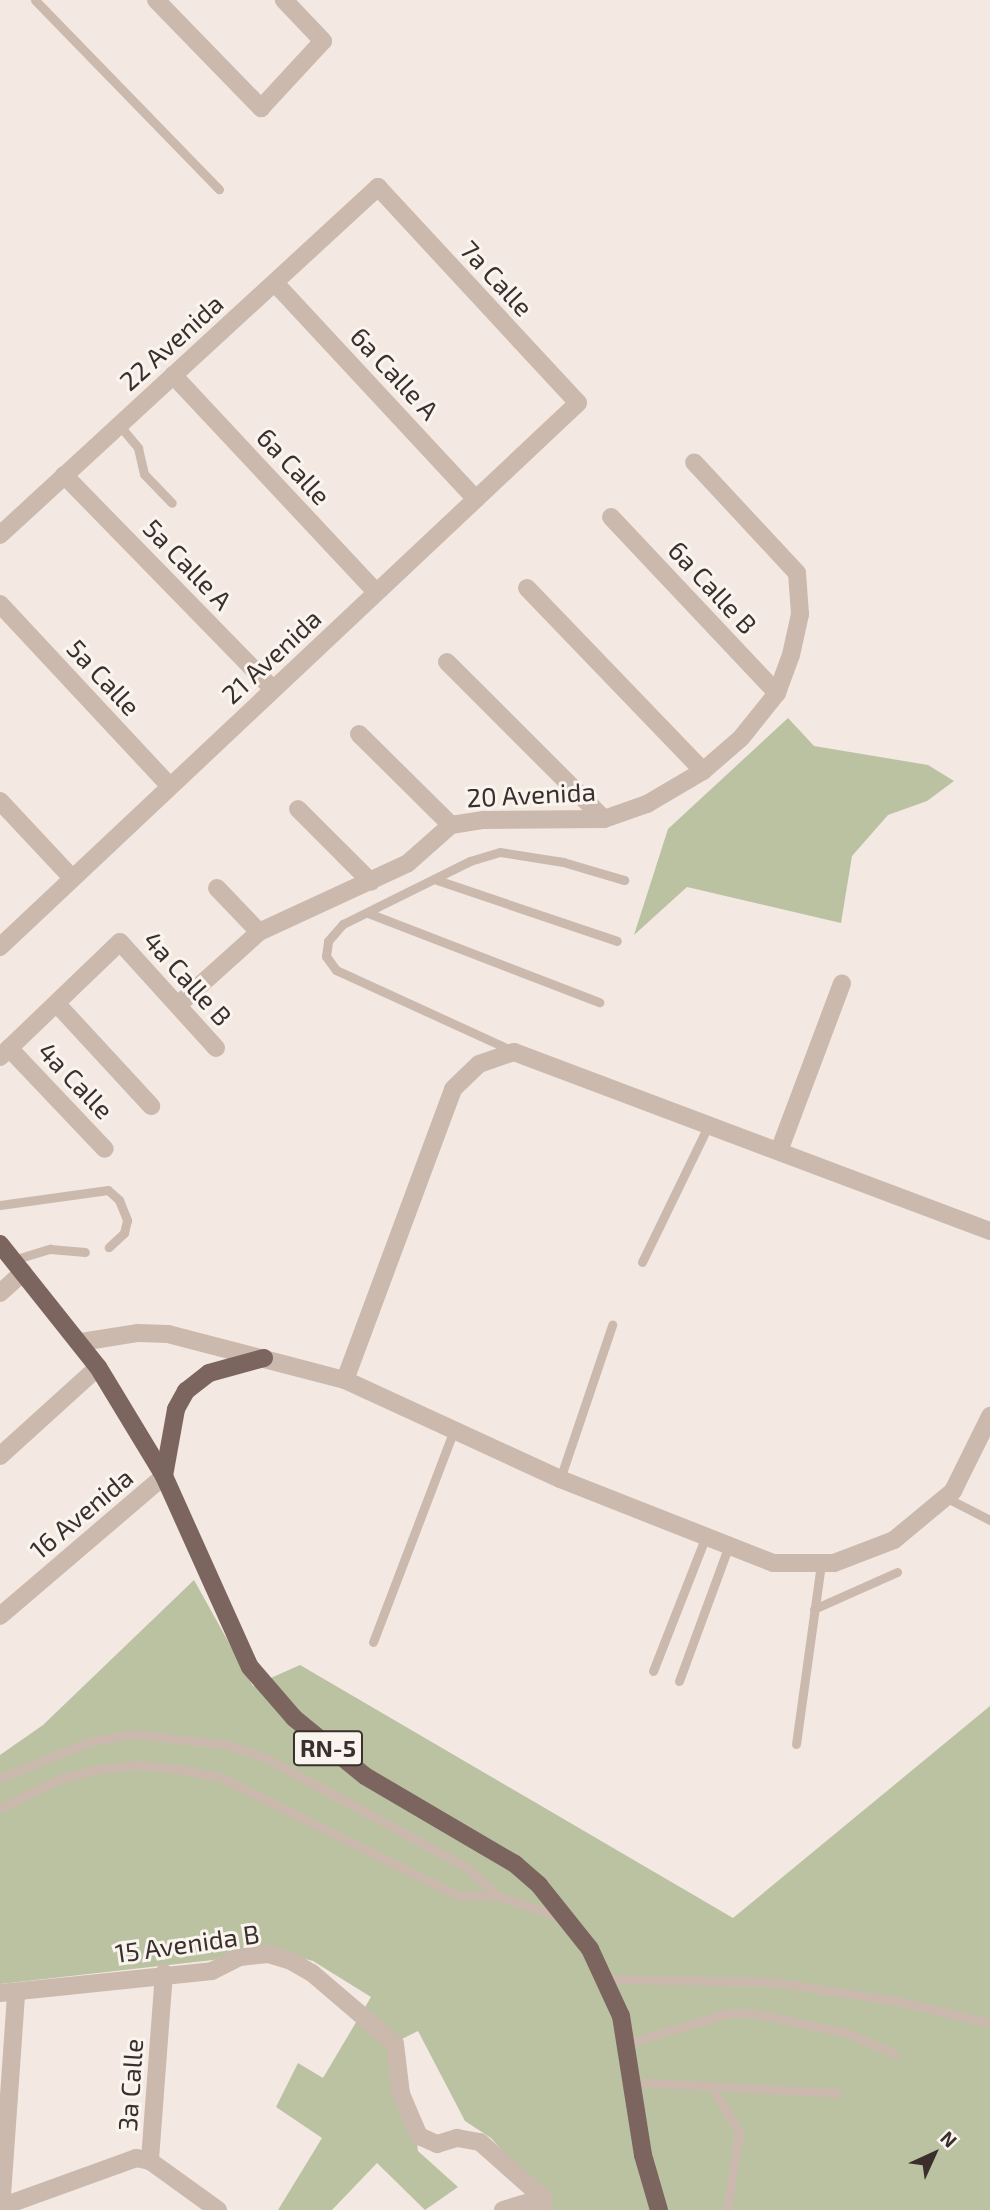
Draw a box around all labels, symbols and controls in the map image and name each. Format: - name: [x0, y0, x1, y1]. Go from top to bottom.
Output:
- street label: 7a Calle: [454, 234, 540, 322]
- street label: 22 Avenida: [113, 287, 229, 397]
- street label: 6a Calle A: [344, 320, 446, 426]
- street label: 6a Calle: [251, 421, 337, 511]
- street label: 5a Calle A: [137, 512, 239, 616]
- street label: 6a Calle B: [662, 534, 764, 640]
- street label: 21 Avenida: [215, 602, 327, 710]
- street label: 5a Calle: [61, 633, 147, 721]
- street label: 20 Avenida: [465, 775, 597, 813]
- street label: 4a Calle B: [137, 924, 239, 1032]
- street label: 4a Calle: [32, 1035, 120, 1125]
- street label: 16 Avenida: [23, 1461, 139, 1565]
- road number: RN-5: [291, 1728, 365, 1768]
- street label: 15 Avenida B: [113, 1917, 261, 1969]
- street label: 3a Calle: [111, 2038, 149, 2132]
- north arrow: [899, 2119, 969, 2189]
- text: N: [936, 2126, 962, 2152]

